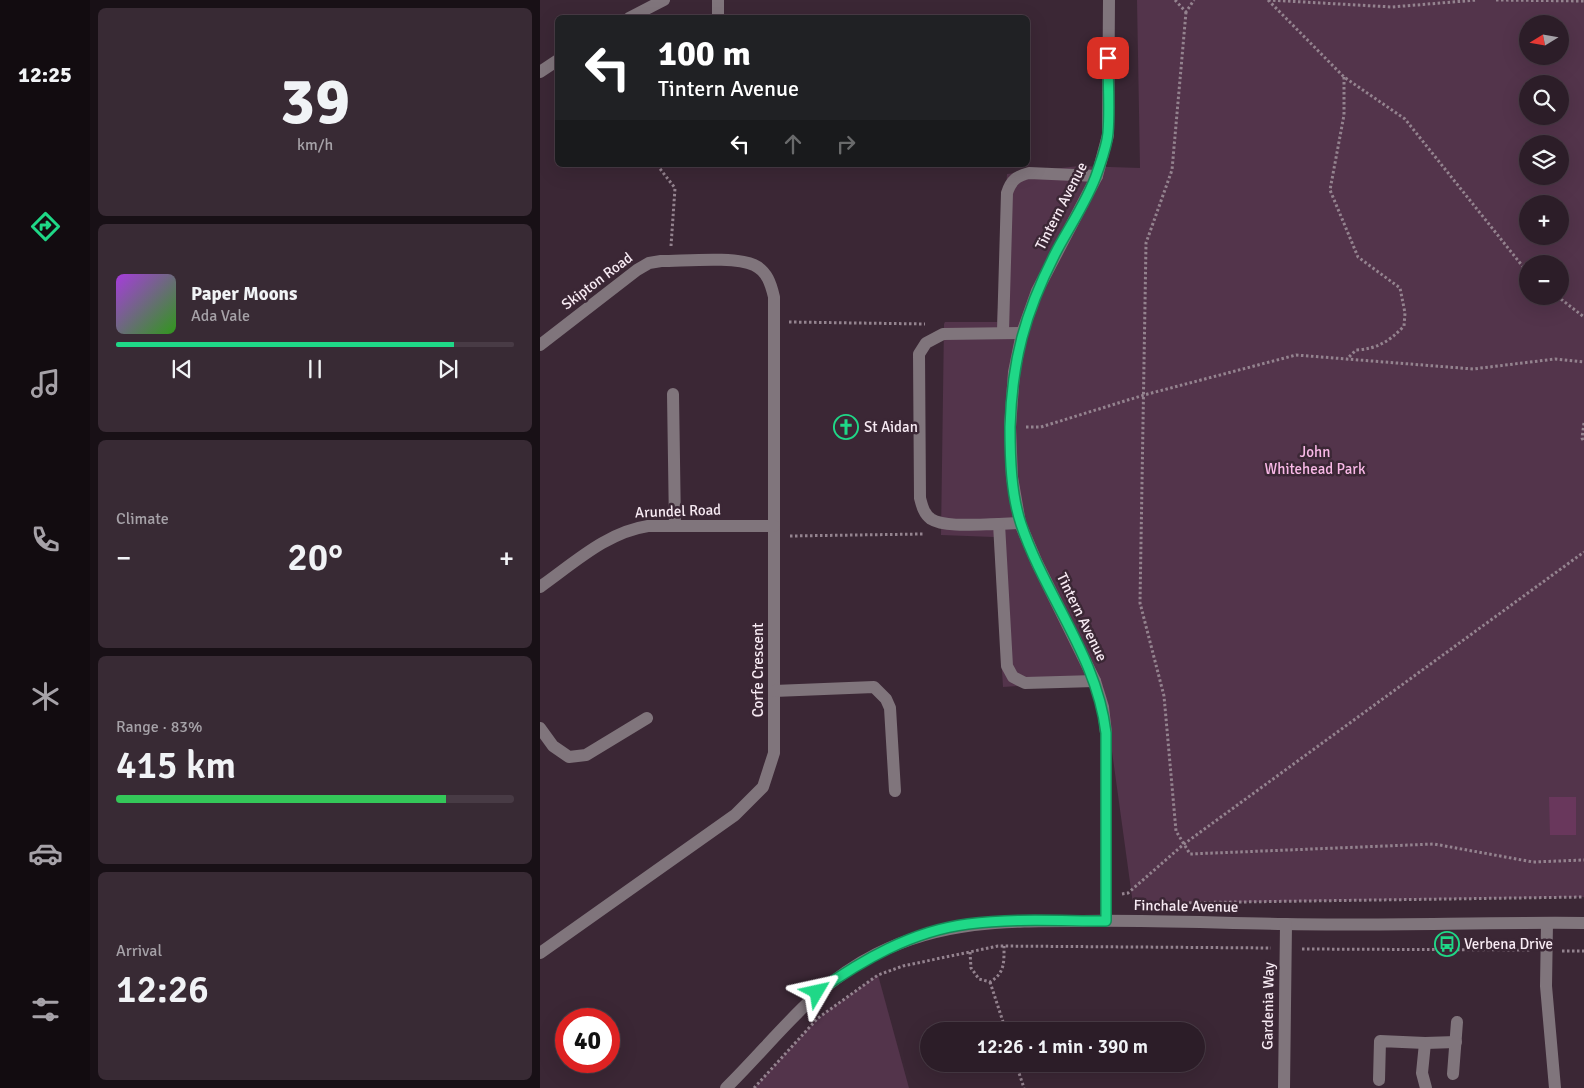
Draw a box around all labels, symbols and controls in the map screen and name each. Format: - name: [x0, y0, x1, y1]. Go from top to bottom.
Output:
- north arrow: [1519, 15, 1569, 65]
- map controls: [1519, 15, 1569, 305]
- text: 100 m: [658, 32, 751, 75]
- icon: left: [575, 35, 640, 100]
- pin: [1087, 37, 1129, 79]
- icon: arrive: [1094, 44, 1122, 72]
- text: 12:25: [18, 61, 72, 88]
- text: 39: [280, 62, 350, 142]
- text: Tintern Avenue: [658, 75, 799, 102]
- button: search: [1519, 75, 1569, 125]
- icon: left: [726, 130, 754, 158]
- icon: ahead: [779, 130, 807, 158]
- icon: right: [832, 130, 860, 158]
- text: km/h: [297, 135, 333, 155]
- button: layers: [1519, 135, 1569, 185]
- street label: Tintern Avenue: [1031, 159, 1091, 253]
- button: +: [1519, 195, 1569, 245]
- icon: directions: [28, 209, 63, 244]
- street label: Skipton Road: [558, 248, 636, 314]
- button: −: [1519, 255, 1569, 305]
- text: Paper Moons: [191, 282, 297, 306]
- text: Ada Vale: [191, 306, 250, 326]
- icon: previous: [168, 355, 196, 383]
- icon: pause: [301, 355, 329, 383]
- icon: next: [434, 355, 462, 383]
- icon: music: [28, 366, 63, 401]
- church icon: St Aidan: [833, 414, 859, 440]
- place label: St Aidan: [864, 418, 918, 436]
- park label: John Whitehead Park: [1265, 443, 1366, 478]
- street label: Arundel Road: [635, 500, 722, 522]
- text: Climate: [116, 509, 169, 529]
- icon: phone: [28, 522, 63, 557]
- text: 20°: [287, 534, 343, 581]
- text: −: [116, 541, 131, 575]
- text: +: [499, 541, 514, 575]
- street label: Tintern Avenue: [1053, 570, 1111, 664]
- street label: Corfe Crescent: [749, 623, 767, 717]
- icon: climate: [28, 679, 63, 714]
- text: Range · 83%: [116, 717, 202, 737]
- text: 415 km: [116, 742, 236, 789]
- icon: car: [28, 836, 63, 871]
- street label: Finchale Avenue: [1133, 896, 1239, 916]
- bus stop icon: Verbena Drive: [1434, 931, 1460, 957]
- place label: Verbena Drive: [1464, 935, 1553, 953]
- text: Arrival: [116, 941, 162, 961]
- street label: Gardenia Way: [1258, 962, 1278, 1050]
- position arrow: [790, 965, 842, 1017]
- text: 12:26: [116, 966, 209, 1013]
- icon: filters: [28, 992, 63, 1027]
- speed limit sign: 40: [555, 1008, 620, 1073]
- text: 12:26 · 1 min · 390 m: [977, 1035, 1148, 1059]

